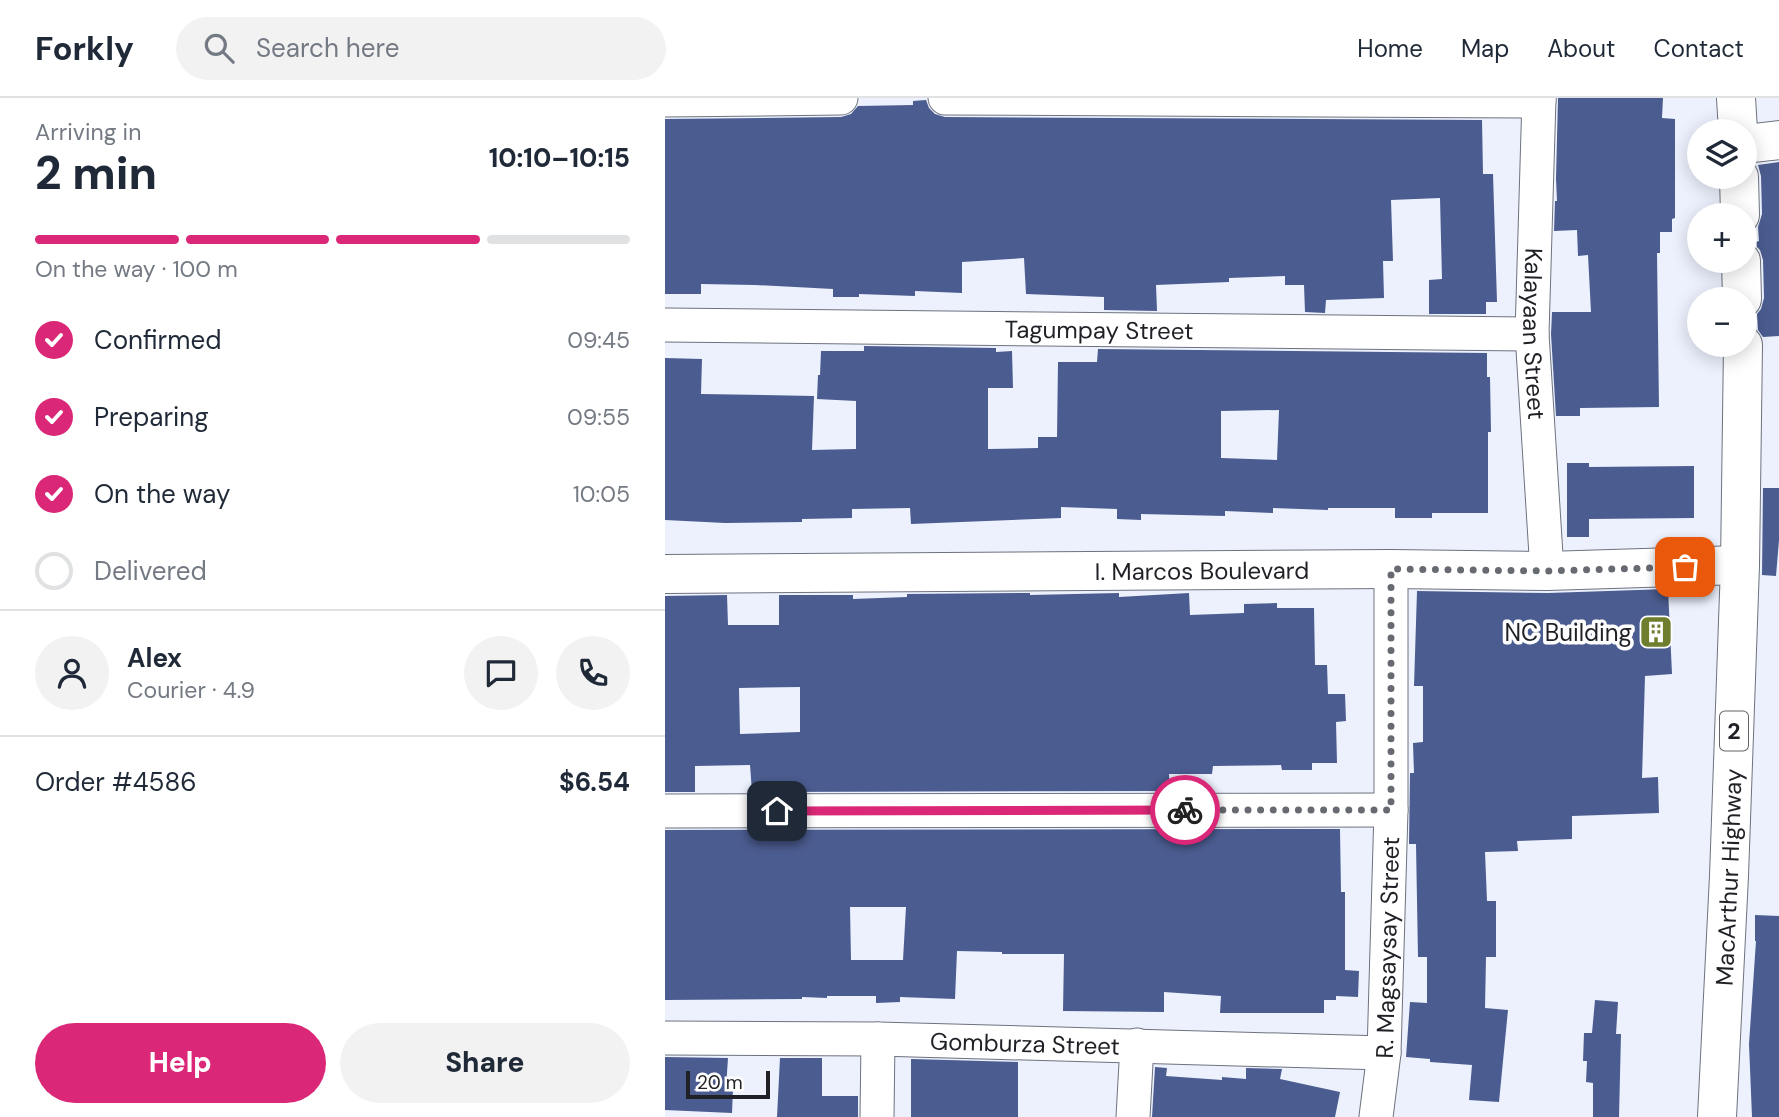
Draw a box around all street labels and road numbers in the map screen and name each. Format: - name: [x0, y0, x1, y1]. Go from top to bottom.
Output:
- street label: Kalayaan Street: [1516, 248, 1553, 421]
- street label: Tagumpay Street: [1004, 313, 1194, 346]
- street label: I. Marcos Boulevard: [1095, 554, 1309, 587]
- road number: 2: [1720, 712, 1748, 750]
- street label: MacArthur Highway: [1708, 768, 1748, 987]
- street label: R. Magsaysay Street: [1368, 836, 1406, 1059]
- street label: Gomburza Street: [930, 1025, 1120, 1061]

